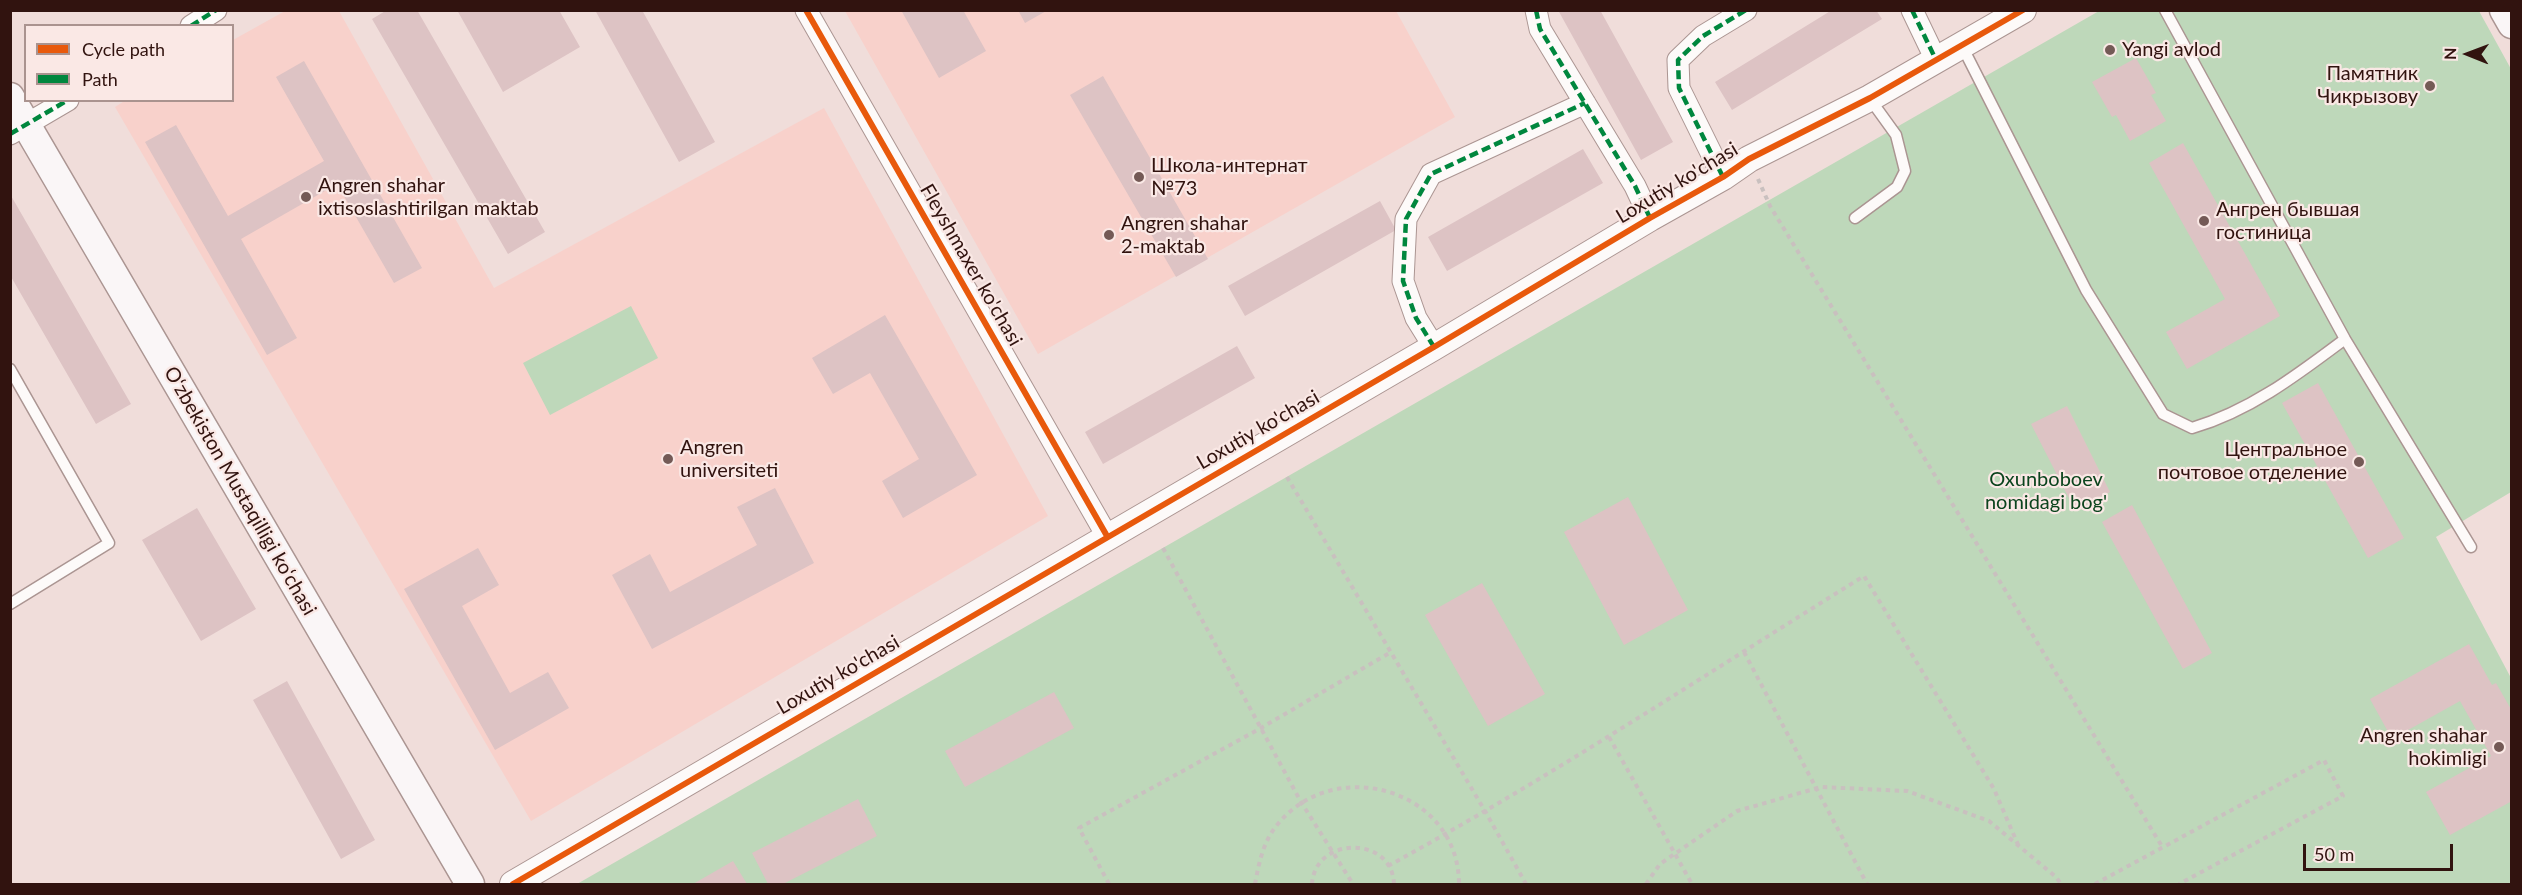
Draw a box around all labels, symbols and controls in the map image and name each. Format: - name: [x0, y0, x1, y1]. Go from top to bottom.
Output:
- legend: [24, 24, 234, 102]
- north arrow: [2438, 24, 2498, 84]
- text: Cycle path: [82, 38, 165, 60]
- place label: Yangi avlod: [2122, 38, 2221, 62]
- marker: Yangi avlod: [2103, 43, 2117, 57]
- text: N: [2440, 47, 2459, 60]
- place label: Памятник Чикрызову: [2317, 62, 2418, 109]
- text: Path: [82, 68, 118, 90]
- marker: Памятник Чикрызову: [2423, 79, 2437, 93]
- street label: Loxutiy ko'chasi: [1612, 137, 1742, 229]
- place label: Школа-интернат №73: [1151, 154, 1308, 201]
- marker: Школа-интернат №73: [1132, 170, 1146, 184]
- place label: Angren shahar ixtisoslashtirilgan maktab: [318, 174, 539, 221]
- street label: Fleyshmaxer ko'chasi: [915, 180, 1027, 350]
- marker: Angren shahar ixtisoslashtirilgan maktab: [299, 190, 313, 204]
- place label: Ангрен бывшая гостиница: [2216, 198, 2359, 245]
- place label: Angren shahar 2-maktab: [1121, 212, 1248, 259]
- marker: Ангрен бывшая гостиница: [2197, 214, 2211, 228]
- marker: Angren shahar 2-maktab: [1102, 228, 1116, 242]
- street label: O‘zbekiston Mustaqilligi ko‘chasi: [159, 362, 321, 620]
- street label: Loxutiy ko'chasi: [1192, 385, 1324, 475]
- place label: Angren universiteti: [680, 436, 778, 483]
- place label: Центральное почтовое отделение: [2158, 438, 2347, 485]
- marker: Angren universiteti: [661, 452, 675, 466]
- marker: Центральное почтовое отделение: [2352, 455, 2366, 469]
- park label: Oxunboboev nomidagi bog': [1985, 468, 2107, 515]
- street label: Loxutiy ko'chasi: [772, 630, 904, 720]
- place label: Angren shahar hokimligi: [2360, 724, 2487, 771]
- marker: Angren shahar hokimligi: [2492, 740, 2506, 754]
- scale bar: [2306, 832, 2456, 870]
- text: 50 m: [2314, 843, 2354, 865]

